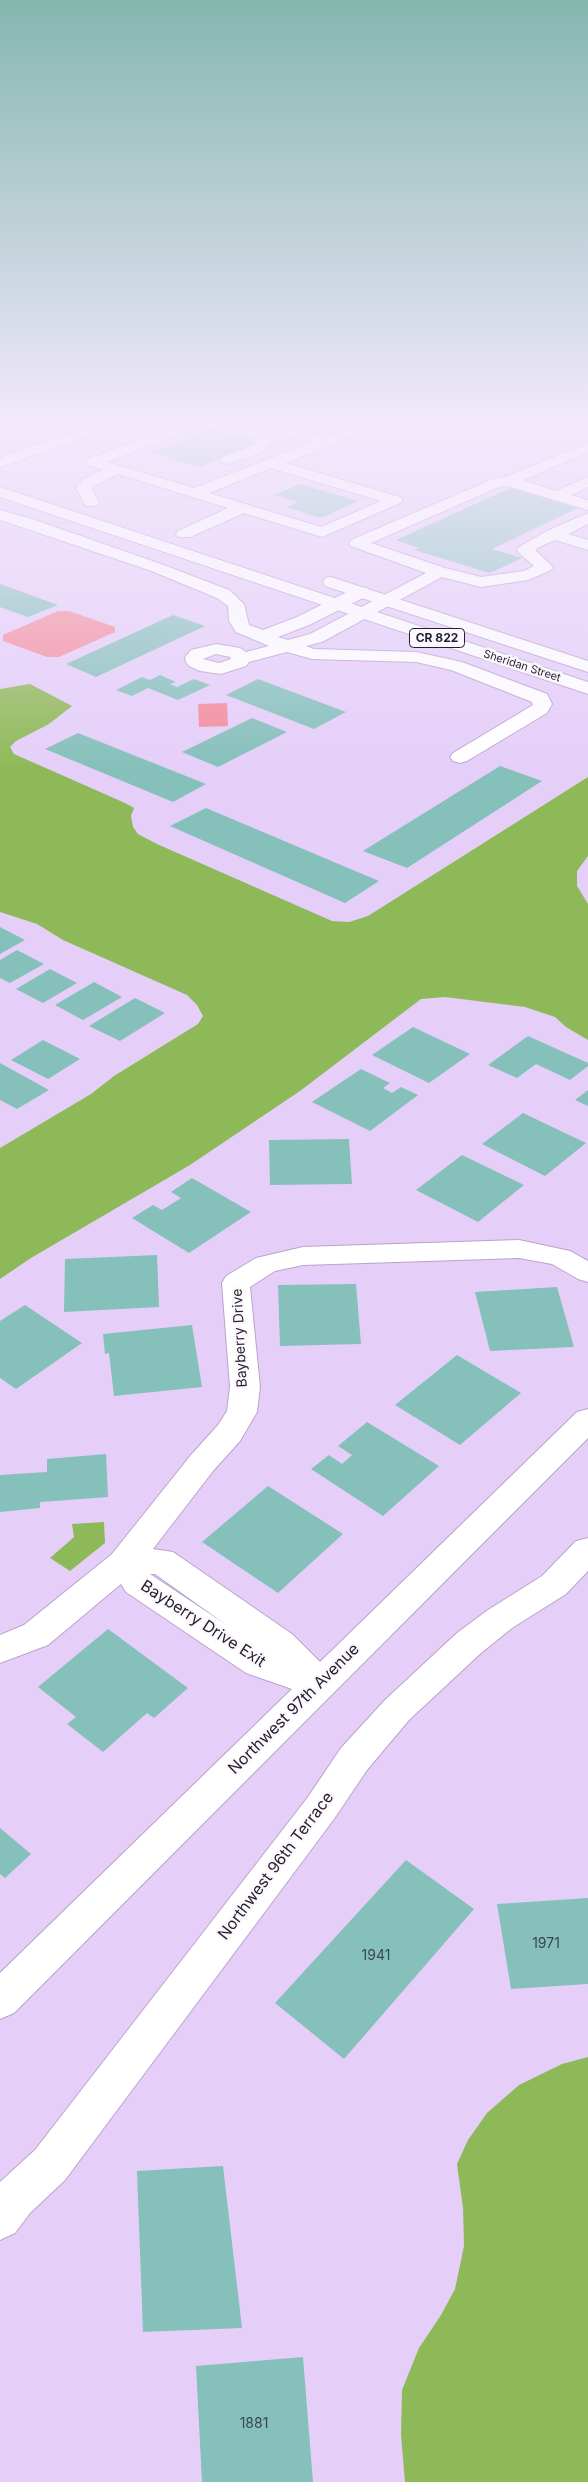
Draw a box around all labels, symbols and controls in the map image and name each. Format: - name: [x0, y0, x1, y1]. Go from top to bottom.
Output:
- road number: CR 822: [410, 628, 464, 648]
- street label: Sheridan Street: [482, 647, 562, 685]
- street label: Bayberry Drive: [229, 1288, 251, 1388]
- street label: Bayberry Drive Exit: [137, 1576, 269, 1672]
- street label: Northwest 97th Avenue: [225, 1640, 363, 1778]
- street label: Northwest 96th Terrace: [214, 1788, 338, 1944]
- house number: 1971: [532, 1936, 560, 1952]
- house number: 1941: [362, 1948, 390, 1964]
- house number: 1881: [240, 2416, 268, 2432]

